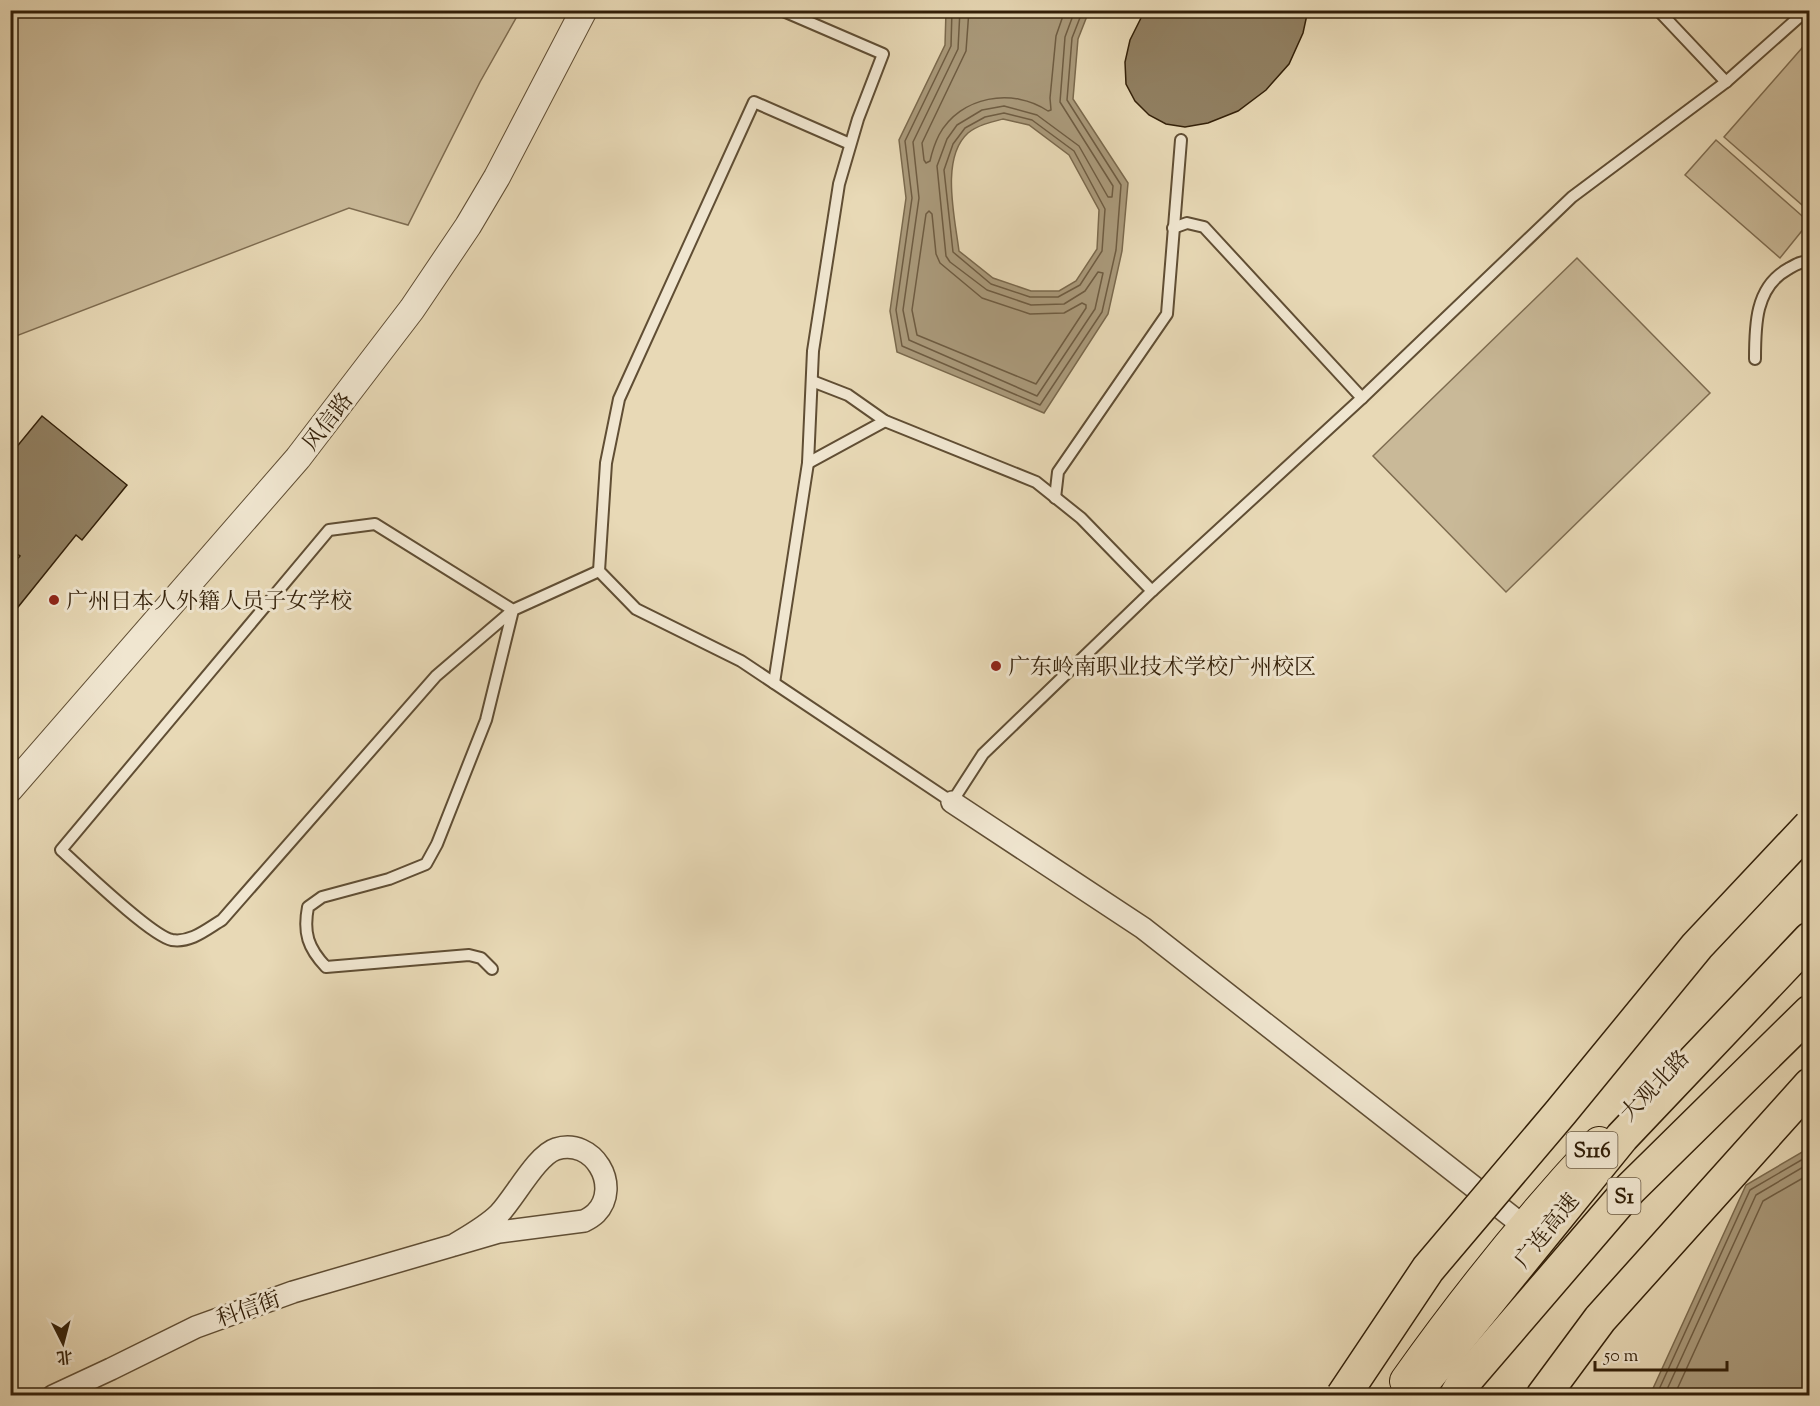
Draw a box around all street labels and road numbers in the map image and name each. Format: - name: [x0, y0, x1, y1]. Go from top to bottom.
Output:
- street label: 风信路: [296, 387, 362, 459]
- street label: 大观北路: [1614, 1044, 1698, 1130]
- road number: S116: [1566, 1132, 1618, 1168]
- road number: S1: [1608, 1178, 1640, 1214]
- street label: 广连高速: [1508, 1188, 1588, 1276]
- street label: 科信街: [213, 1285, 285, 1337]

